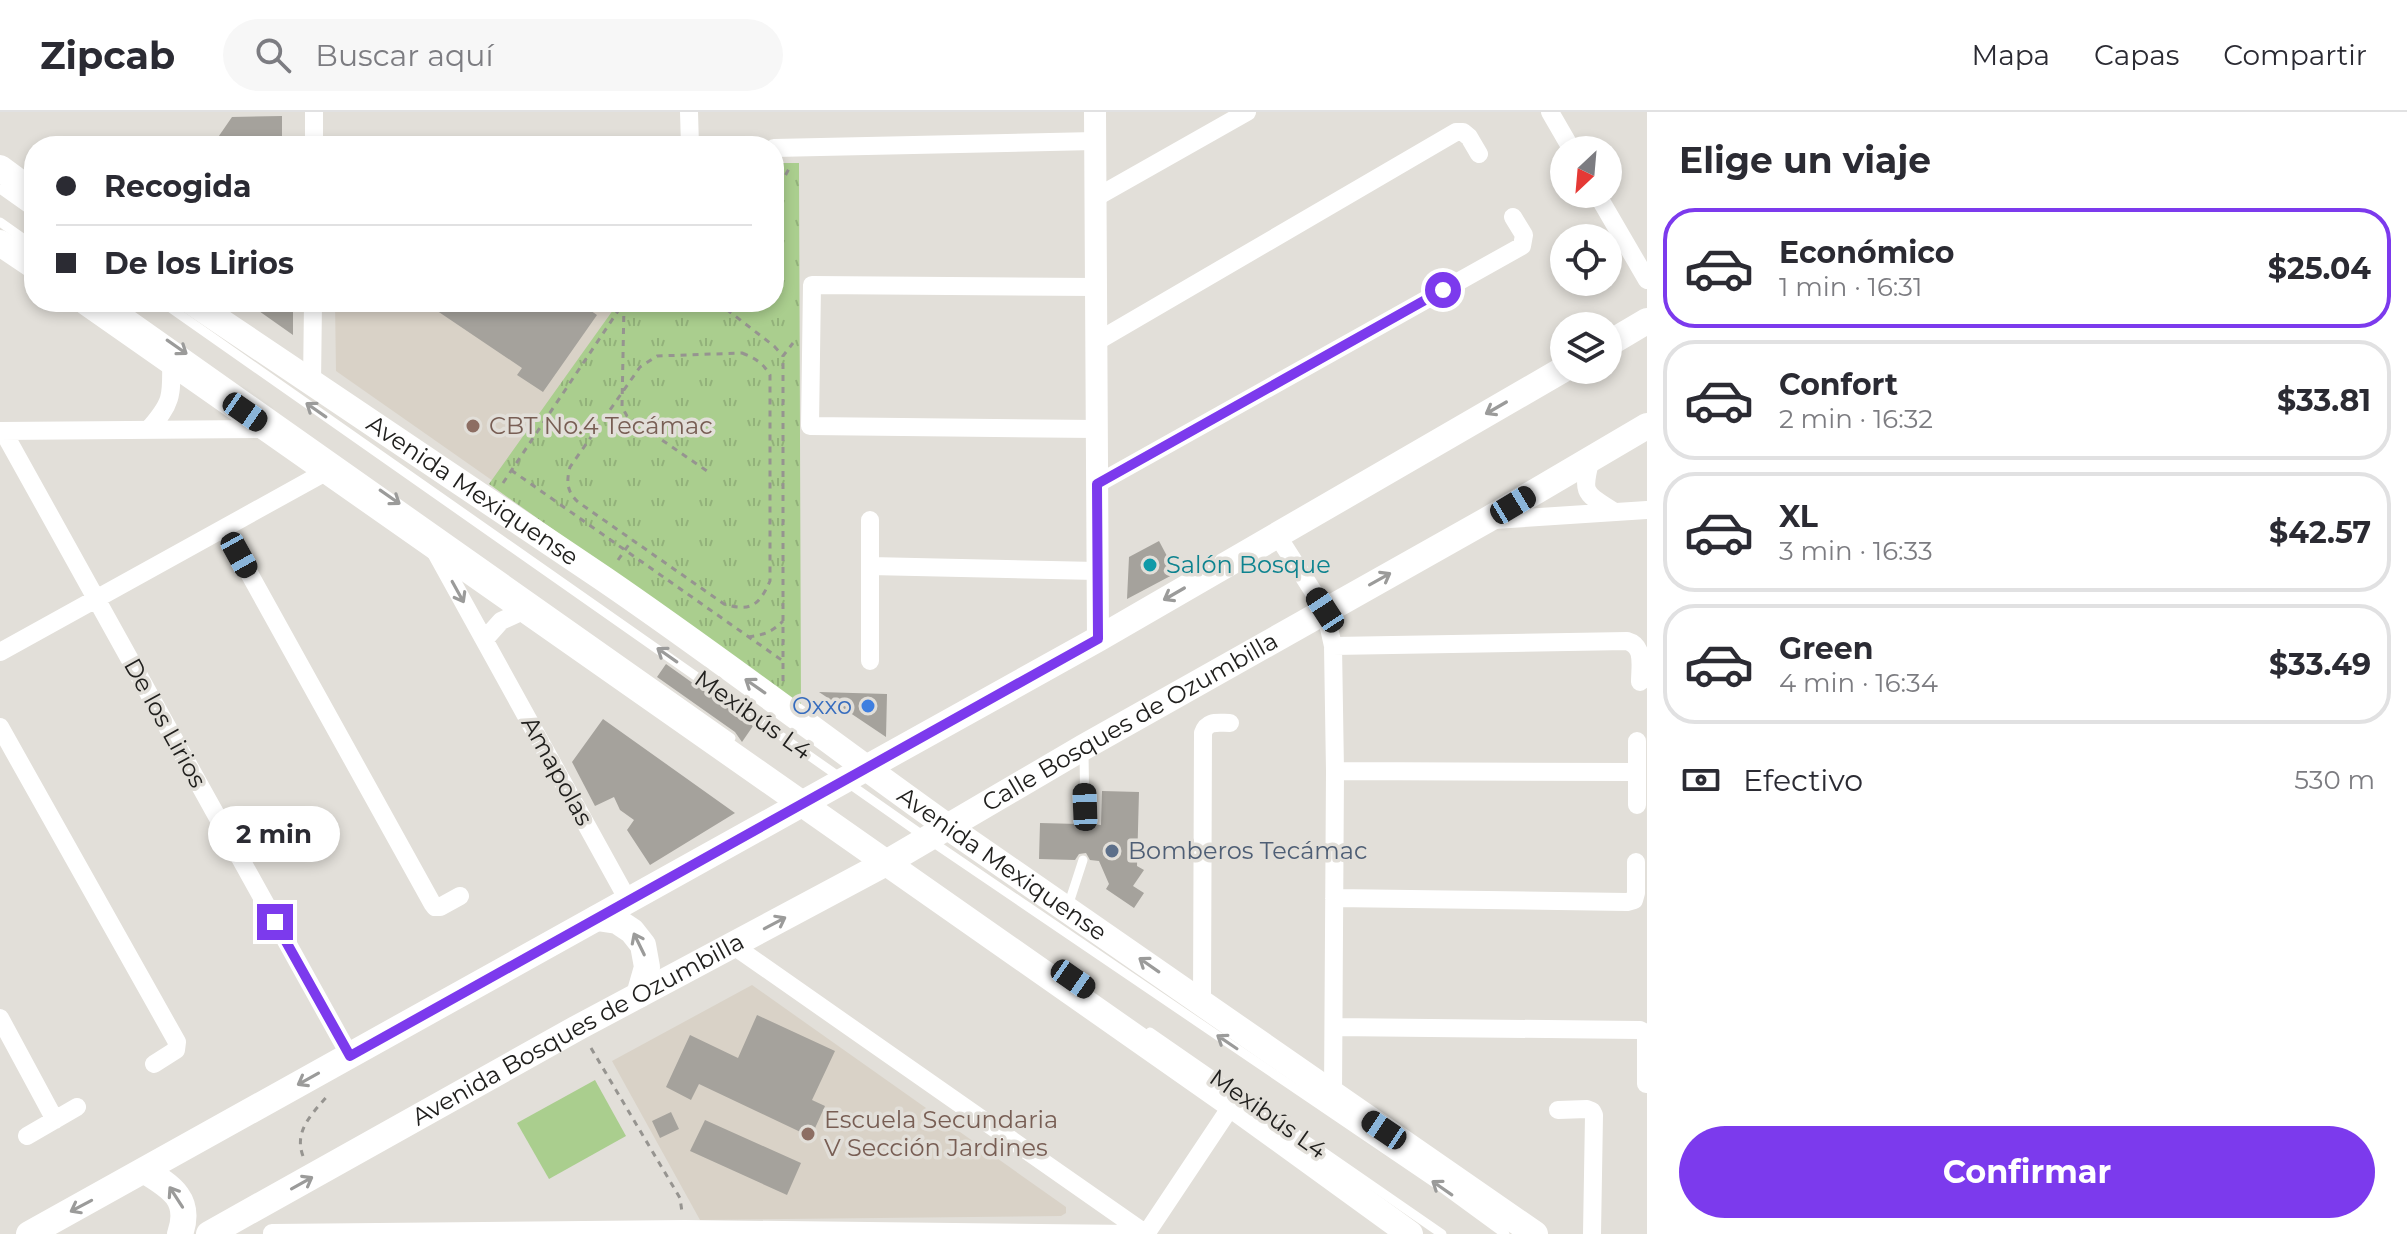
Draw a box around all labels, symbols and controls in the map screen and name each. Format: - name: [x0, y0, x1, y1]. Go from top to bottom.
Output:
- search box: [223, 19, 783, 91]
- text: Zipcab: [40, 32, 175, 79]
- icon: search: [251, 33, 295, 77]
- text: Buscar aquí: [315, 37, 493, 74]
- text: Mapa: [1971, 38, 2050, 72]
- text: Capas: [2094, 38, 2179, 72]
- text: Compartir: [2223, 38, 2367, 72]
- north arrow: [1550, 136, 1622, 208]
- map controls: [1550, 136, 1622, 384]
- text: Elige un viaje: [1679, 138, 1931, 182]
- text: Recogida: [104, 168, 251, 205]
- button: locate: [1550, 224, 1622, 296]
- icon: car: [1683, 232, 1755, 304]
- text: Económico: [1779, 234, 1954, 271]
- text: De los Lirios: [104, 245, 294, 282]
- text: $25.04: [2268, 250, 2371, 287]
- text: 1 min · 16:31: [1779, 271, 1922, 303]
- route start: [1425, 272, 1461, 308]
- button: layers: [1550, 312, 1622, 384]
- one-way arrow: [166, 339, 188, 355]
- icon: car: [1683, 364, 1755, 436]
- text: Confort: [1779, 366, 1898, 403]
- text: $33.81: [2277, 382, 2371, 419]
- car: [218, 388, 272, 436]
- one-way arrow: [1485, 401, 1509, 416]
- one-way arrow: [306, 402, 328, 418]
- text: 2 min · 16:32: [1779, 403, 1933, 435]
- street label: Avenida Mexiquense: [361, 409, 584, 572]
- place label: CBT No.4 Tecámac: [489, 411, 713, 440]
- marker: CBT No.4 Tecámac: [464, 417, 482, 435]
- car: [1486, 482, 1540, 528]
- one-way arrow: [378, 489, 400, 505]
- icon: car: [1683, 496, 1755, 568]
- text: XL: [1779, 498, 1818, 535]
- text: $42.57: [2269, 514, 2371, 551]
- car: [217, 528, 261, 582]
- text: 3 min · 16:33: [1779, 535, 1933, 567]
- place label: Salón Bosque: [1166, 550, 1331, 579]
- marker: Salón Bosque: [1141, 556, 1159, 574]
- one-way arrow: [1368, 571, 1392, 586]
- one-way arrow: [451, 579, 466, 603]
- car: [1302, 583, 1348, 637]
- one-way arrow: [1163, 587, 1187, 602]
- street label: Calle Bosques de Ozumbilla: [977, 626, 1283, 817]
- icon: car: [1683, 628, 1755, 700]
- text: Green: [1779, 630, 1873, 667]
- text: $33.49: [2269, 646, 2371, 683]
- one-way arrow: [657, 647, 679, 663]
- street label: De los Lirios: [118, 653, 213, 792]
- street label: Mexibús L4: [689, 664, 817, 765]
- text: 4 min · 16:34: [1779, 667, 1938, 699]
- one-way arrow: [744, 678, 766, 694]
- place label: Oxxo: [792, 691, 852, 720]
- marker: Oxxo: [859, 697, 877, 715]
- street label: Amapolas: [516, 711, 599, 830]
- icon: cash: [1679, 758, 1723, 802]
- text: Efectivo: [1743, 762, 1863, 799]
- text: 530 m: [2294, 764, 2375, 796]
- street label: Avenida Mexiquense: [892, 780, 1113, 947]
- car: [1072, 783, 1098, 831]
- callout: 2 min: [209, 806, 341, 862]
- text: 2 min: [236, 818, 312, 850]
- place label: Bomberos Tecámac: [1128, 836, 1368, 865]
- marker: Bomberos Tecámac: [1103, 842, 1121, 860]
- route end: [257, 904, 293, 940]
- one-way arrow: [763, 915, 786, 931]
- street label: Avenida Bosques de Ozumbilla: [407, 927, 749, 1131]
- one-way arrow: [631, 933, 646, 957]
- car: [1046, 955, 1100, 1003]
- one-way arrow: [1139, 957, 1161, 973]
- one-way arrow: [1216, 1034, 1238, 1050]
- street label: Mexibús L4: [1204, 1063, 1332, 1164]
- one-way arrow: [297, 1071, 320, 1087]
- place label: Escuela Secundaria V Sección Jardines: [824, 1105, 1058, 1162]
- car: [1357, 1107, 1411, 1153]
- marker: Escuela Secundaria V Sección Jardines: [799, 1125, 817, 1143]
- button: Confirmar: [1679, 1126, 2375, 1218]
- one-way arrow: [290, 1175, 313, 1191]
- one-way arrow: [1431, 1180, 1453, 1196]
- one-way arrow: [167, 1186, 184, 1208]
- one-way arrow: [70, 1198, 93, 1214]

